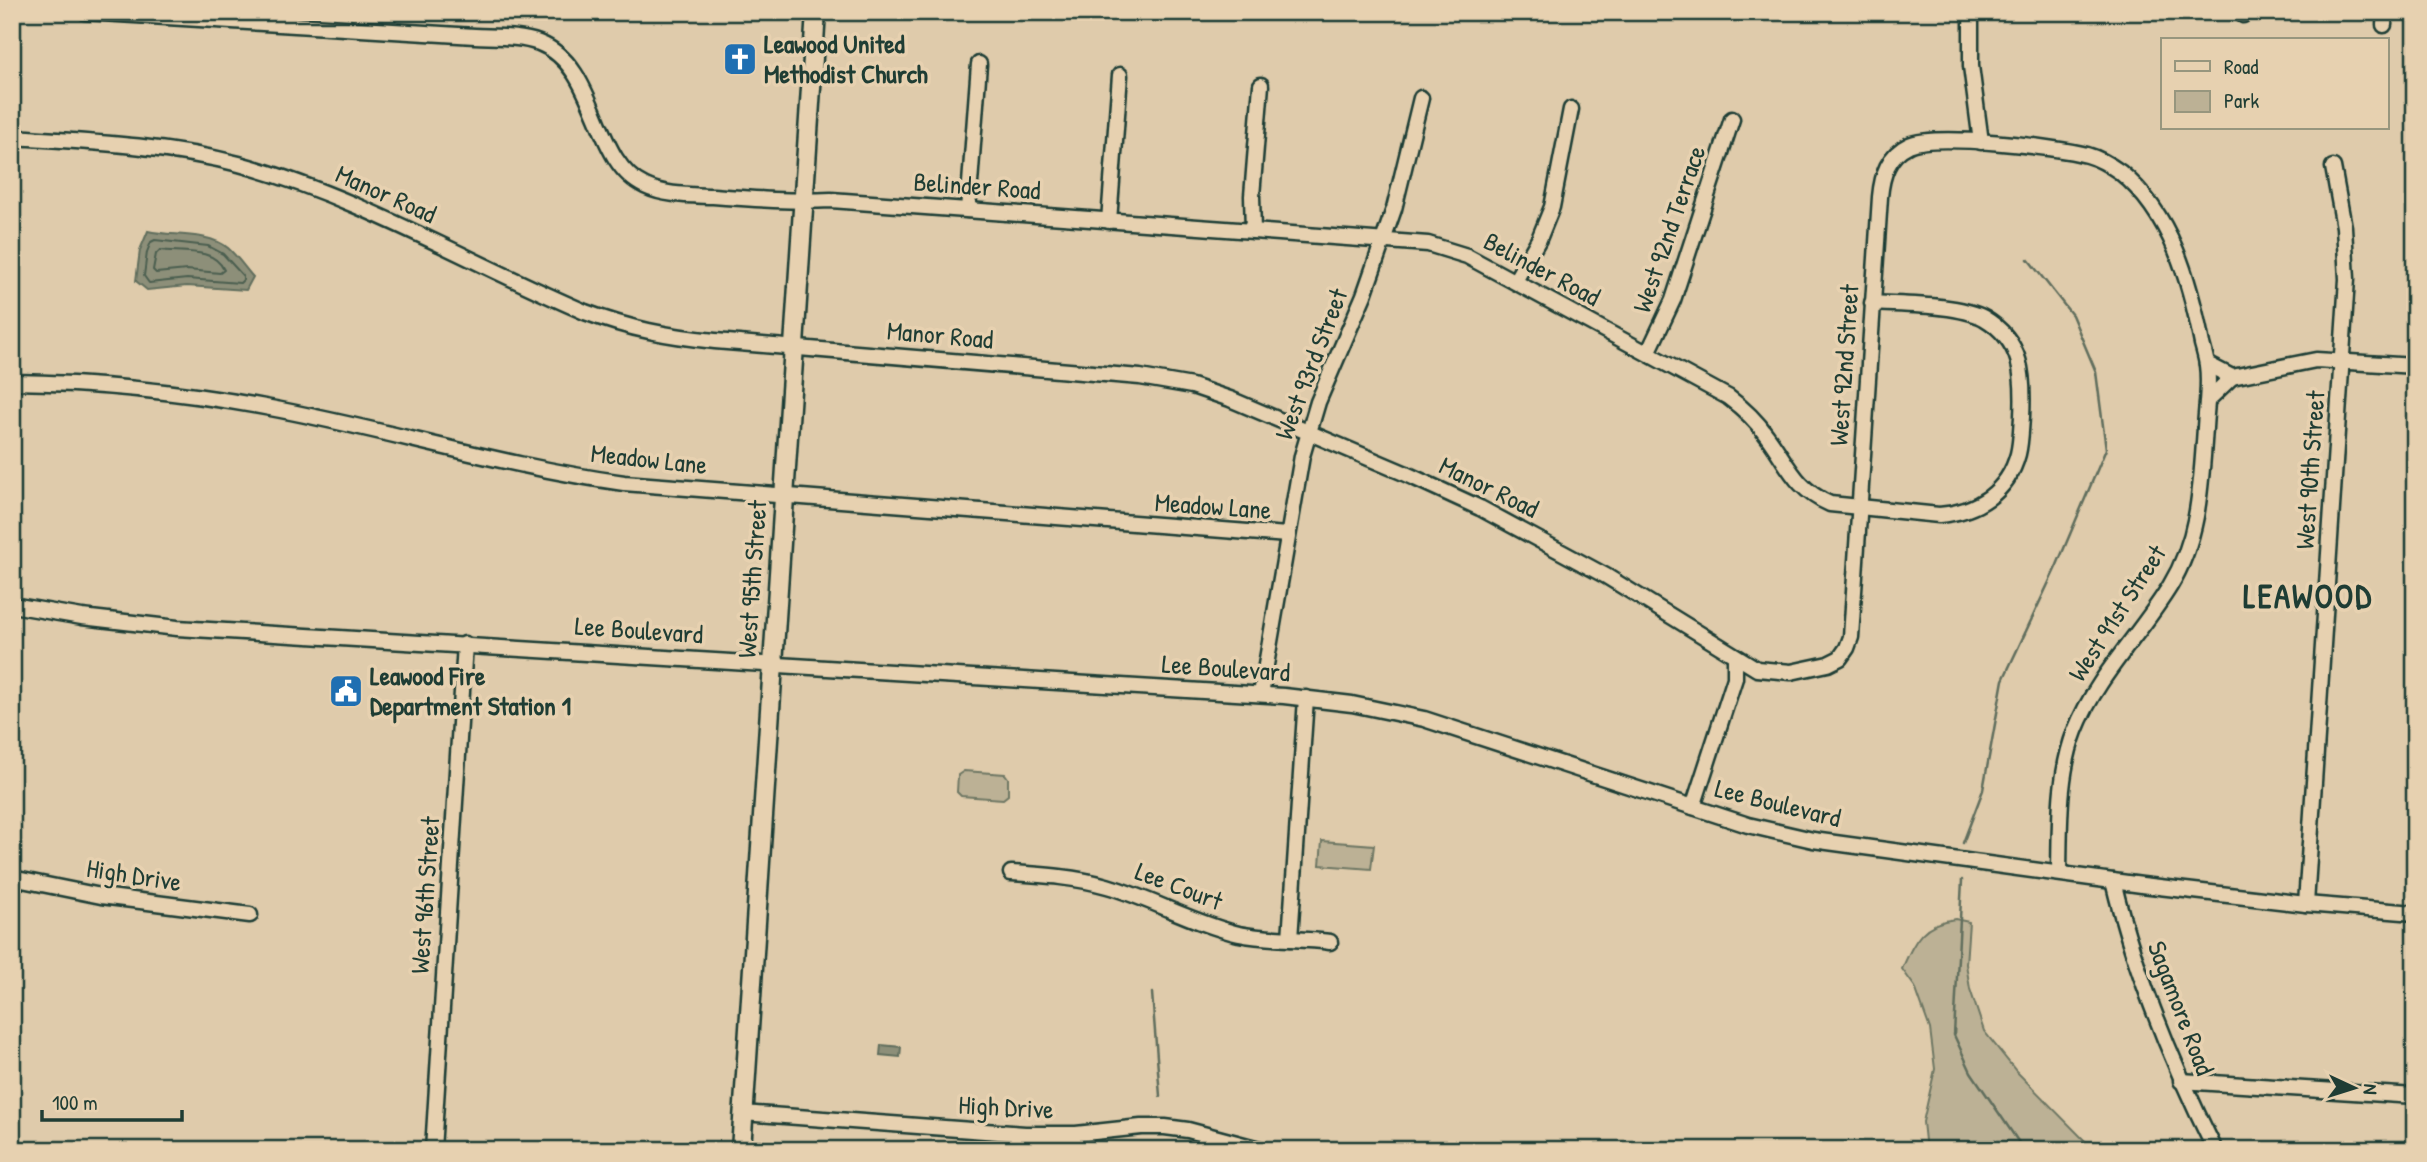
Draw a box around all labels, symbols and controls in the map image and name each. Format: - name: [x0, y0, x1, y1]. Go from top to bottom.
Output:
- place label: Leawood United Methodist Church: [764, 26, 928, 91]
- legend: [2161, 38, 2388, 130]
- church icon: Leawood United Methodist Church: [721, 40, 759, 78]
- text: Road: [2224, 52, 2258, 81]
- text: Park: [2224, 86, 2259, 115]
- street label: West 92nd Terrace: [1624, 141, 1713, 317]
- street label: Manor Road: [330, 156, 442, 231]
- street label: Belinder Road: [912, 164, 1042, 207]
- street label: Belinder Road: [1478, 223, 1607, 314]
- street label: West 93rd Street: [1266, 282, 1356, 444]
- street label: West 92nd Street: [1820, 282, 1867, 447]
- street label: Manor Road: [885, 312, 995, 357]
- street label: West 90th Street: [2287, 388, 2333, 550]
- street label: Meadow Lane: [589, 435, 709, 482]
- street label: Manor Road: [1434, 447, 1545, 526]
- street label: Meadow Lane: [1154, 484, 1272, 527]
- street label: West 95th Street: [729, 498, 775, 659]
- street label: West 91st Street: [2059, 537, 2174, 688]
- district label: LEAWOOD: [2243, 574, 2373, 618]
- street label: Lee Boulevard: [574, 608, 704, 651]
- street label: Lee Boulevard: [1161, 646, 1291, 689]
- place label: Leawood Fire Department Station 1: [370, 658, 571, 724]
- public building icon: Leawood Fire Department Station 1: [327, 672, 365, 710]
- street label: Lee Boulevard: [1712, 770, 1845, 835]
- street label: West 96th Street: [402, 814, 448, 975]
- street label: High Drive: [84, 850, 184, 899]
- street label: Lee Court: [1131, 853, 1229, 918]
- street label: Sagamore Road: [2140, 936, 2223, 1080]
- north arrow: [2318, 1054, 2388, 1124]
- scale bar: [42, 1078, 182, 1122]
- text: N: [2358, 1083, 2384, 1095]
- street label: High Drive: [957, 1087, 1055, 1126]
- text: 100 m: [52, 1088, 98, 1117]

